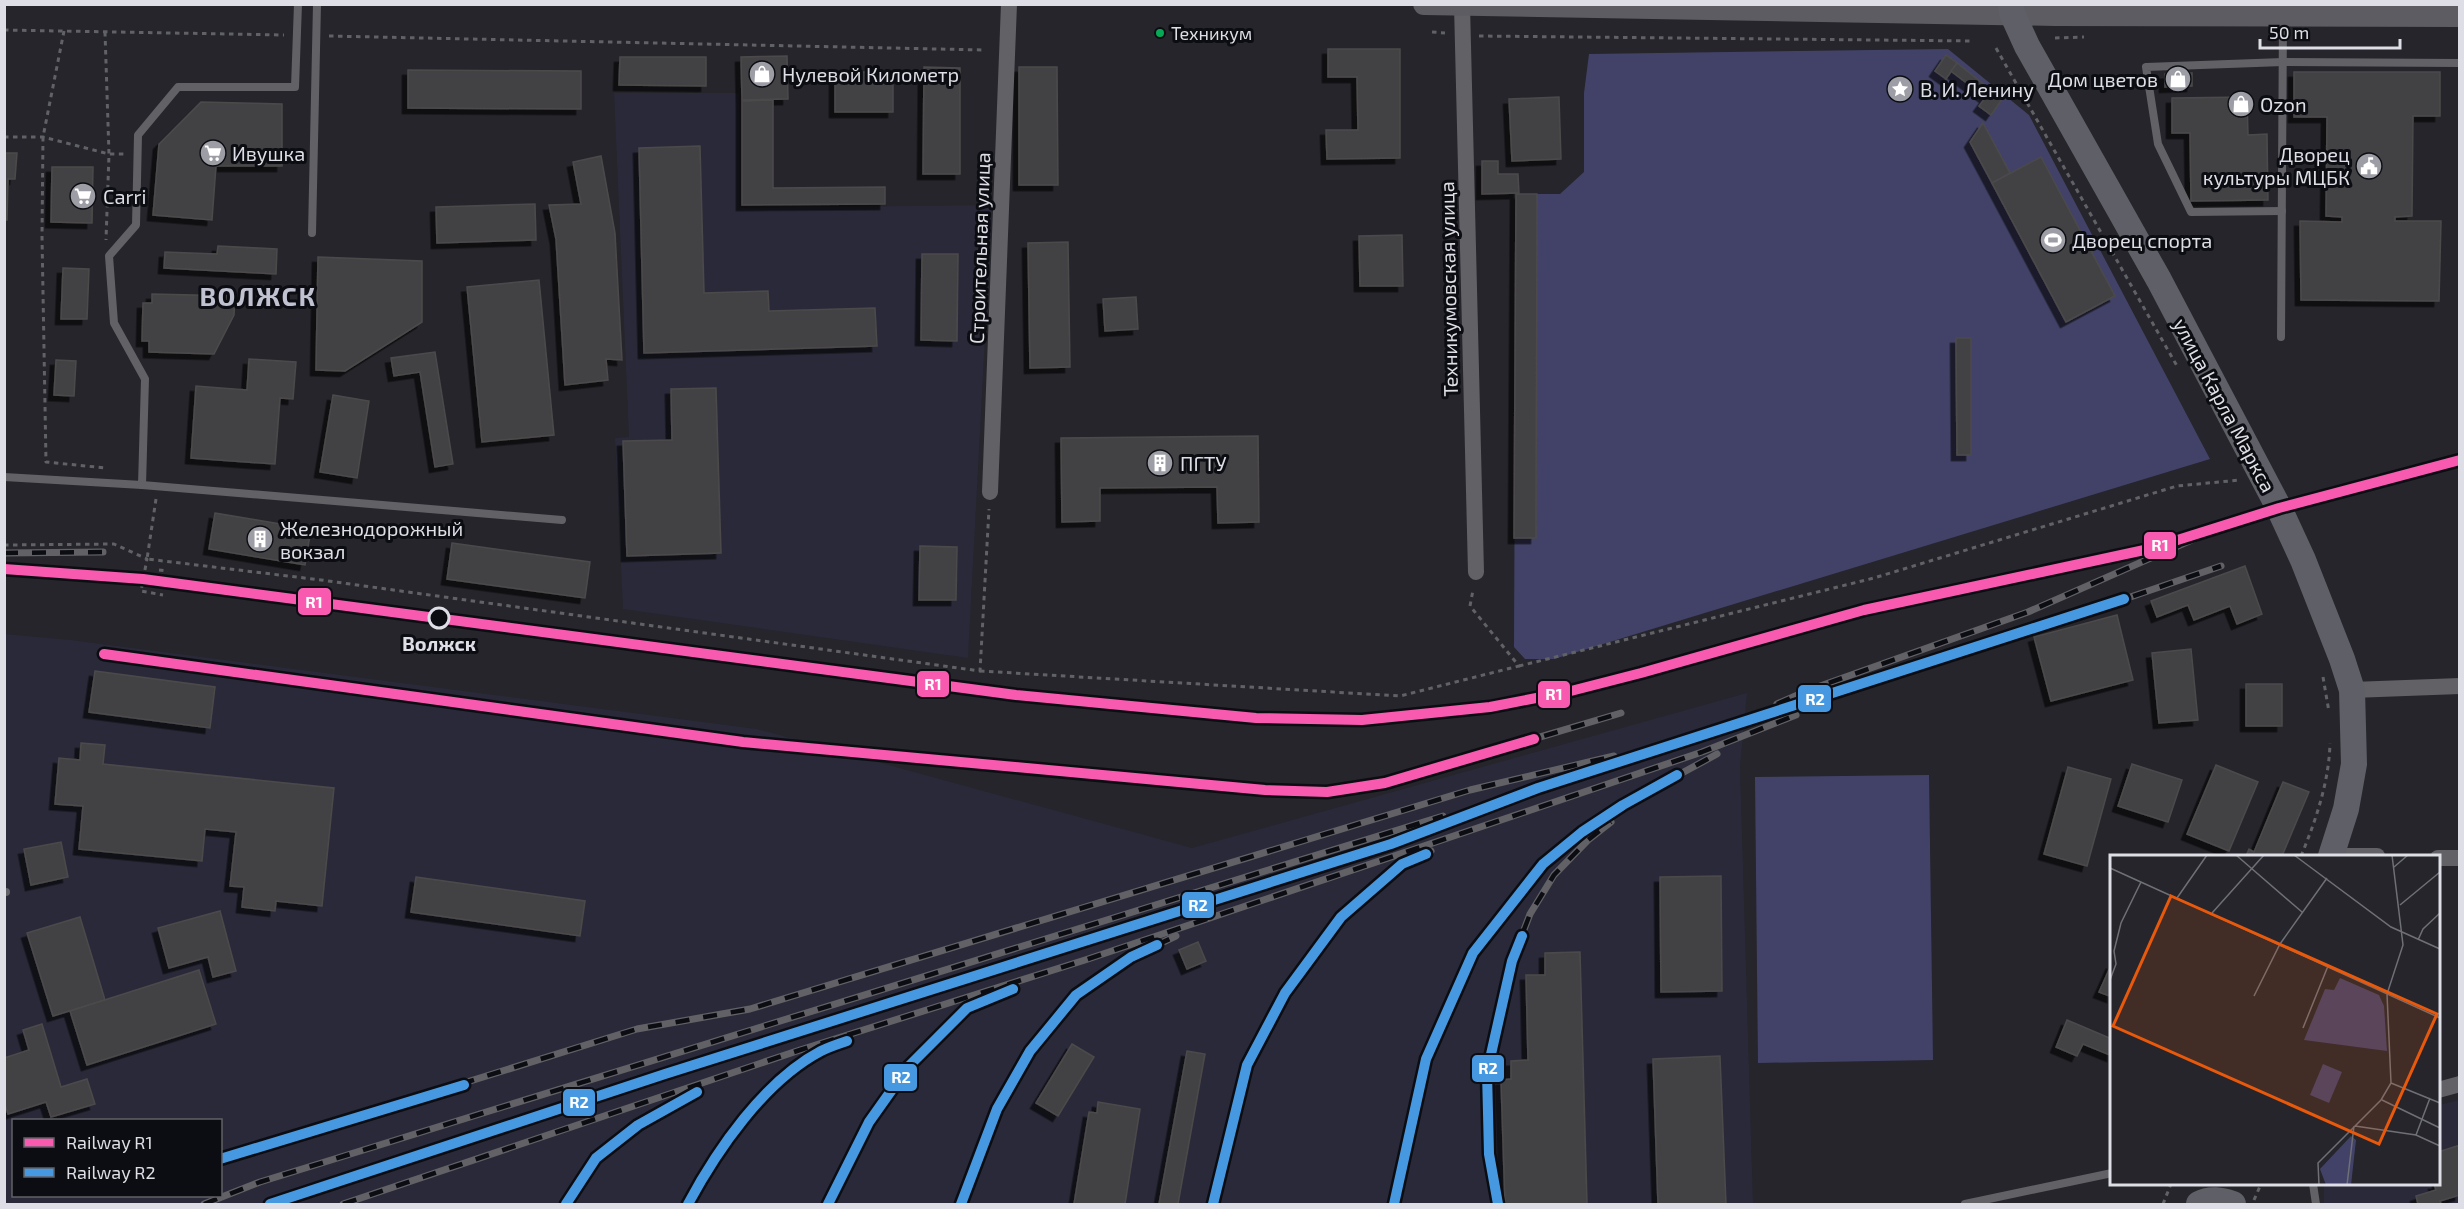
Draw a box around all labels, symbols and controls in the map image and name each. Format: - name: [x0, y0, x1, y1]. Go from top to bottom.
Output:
- scale bar: [2260, 12, 2400, 50]
- text: 50 m: [2269, 21, 2309, 43]
- place label: Техникум: [1171, 22, 1252, 44]
- marker: Техникум: [1154, 27, 1166, 39]
- shop icon: Нулевой Километр: [747, 59, 777, 89]
- place label: Нулевой Километр: [782, 62, 959, 87]
- shop icon: Дом цветов: [2163, 64, 2193, 94]
- place label: Дом цветов: [2048, 67, 2158, 91]
- place icon: В. И. Ленину: [1885, 74, 1915, 104]
- place label: В. И. Ленину: [1920, 77, 2034, 102]
- shop icon: Ozon: [2226, 89, 2256, 119]
- place label: Ozon: [2260, 92, 2307, 116]
- supermarket icon: Ивушка: [198, 138, 228, 168]
- place label: Ивушка: [232, 141, 305, 166]
- place label: Дворец культуры МЦБК: [2203, 142, 2350, 190]
- public building icon: Дворец культуры МЦБК: [2354, 151, 2384, 181]
- street label: Строительная улица: [964, 152, 995, 344]
- supermarket icon: Carri: [68, 181, 98, 211]
- street label: Техникумовская улица: [1434, 181, 1463, 397]
- place label: Carri: [103, 184, 146, 208]
- sports icon: Дворец спорта: [2038, 225, 2068, 255]
- place label: Дворец спорта: [2072, 228, 2212, 252]
- district label: ВОЛЖСК: [199, 280, 317, 311]
- street label: улица Карла Маркса: [2168, 314, 2281, 497]
- building icon: ПГТУ: [1145, 448, 1175, 478]
- place label: ПГТУ: [1180, 451, 1227, 475]
- place label: Железнодорожный вокзал: [280, 516, 463, 563]
- building icon: Железнодорожный вокзал: [245, 524, 275, 554]
- line badge: R1: [2143, 531, 2177, 560]
- text: R1: [2151, 535, 2169, 554]
- line badge: R1: [297, 587, 332, 616]
- text: R1: [305, 592, 323, 611]
- marker: Волжск: [428, 607, 450, 629]
- place label: Волжск: [402, 631, 476, 655]
- line badge: R1: [916, 670, 950, 698]
- text: R1: [924, 674, 942, 693]
- line badge: R1: [1537, 680, 1571, 709]
- text: R1: [1545, 684, 1563, 703]
- line badge: R2: [1797, 684, 1832, 713]
- text: R2: [1805, 689, 1825, 708]
- inset map: [2110, 855, 2440, 1185]
- line badge: R2: [1181, 891, 1215, 919]
- text: R2: [1188, 895, 1208, 914]
- line badge: R2: [1471, 1054, 1505, 1083]
- text: R2: [1478, 1058, 1498, 1077]
- line badge: R2: [883, 1063, 918, 1092]
- text: R2: [891, 1067, 911, 1086]
- line badge: R2: [562, 1088, 596, 1117]
- text: R2: [569, 1092, 589, 1111]
- legend: [12, 1119, 222, 1197]
- text: Railway R1: [66, 1131, 153, 1153]
- text: Railway R2: [66, 1161, 156, 1183]

